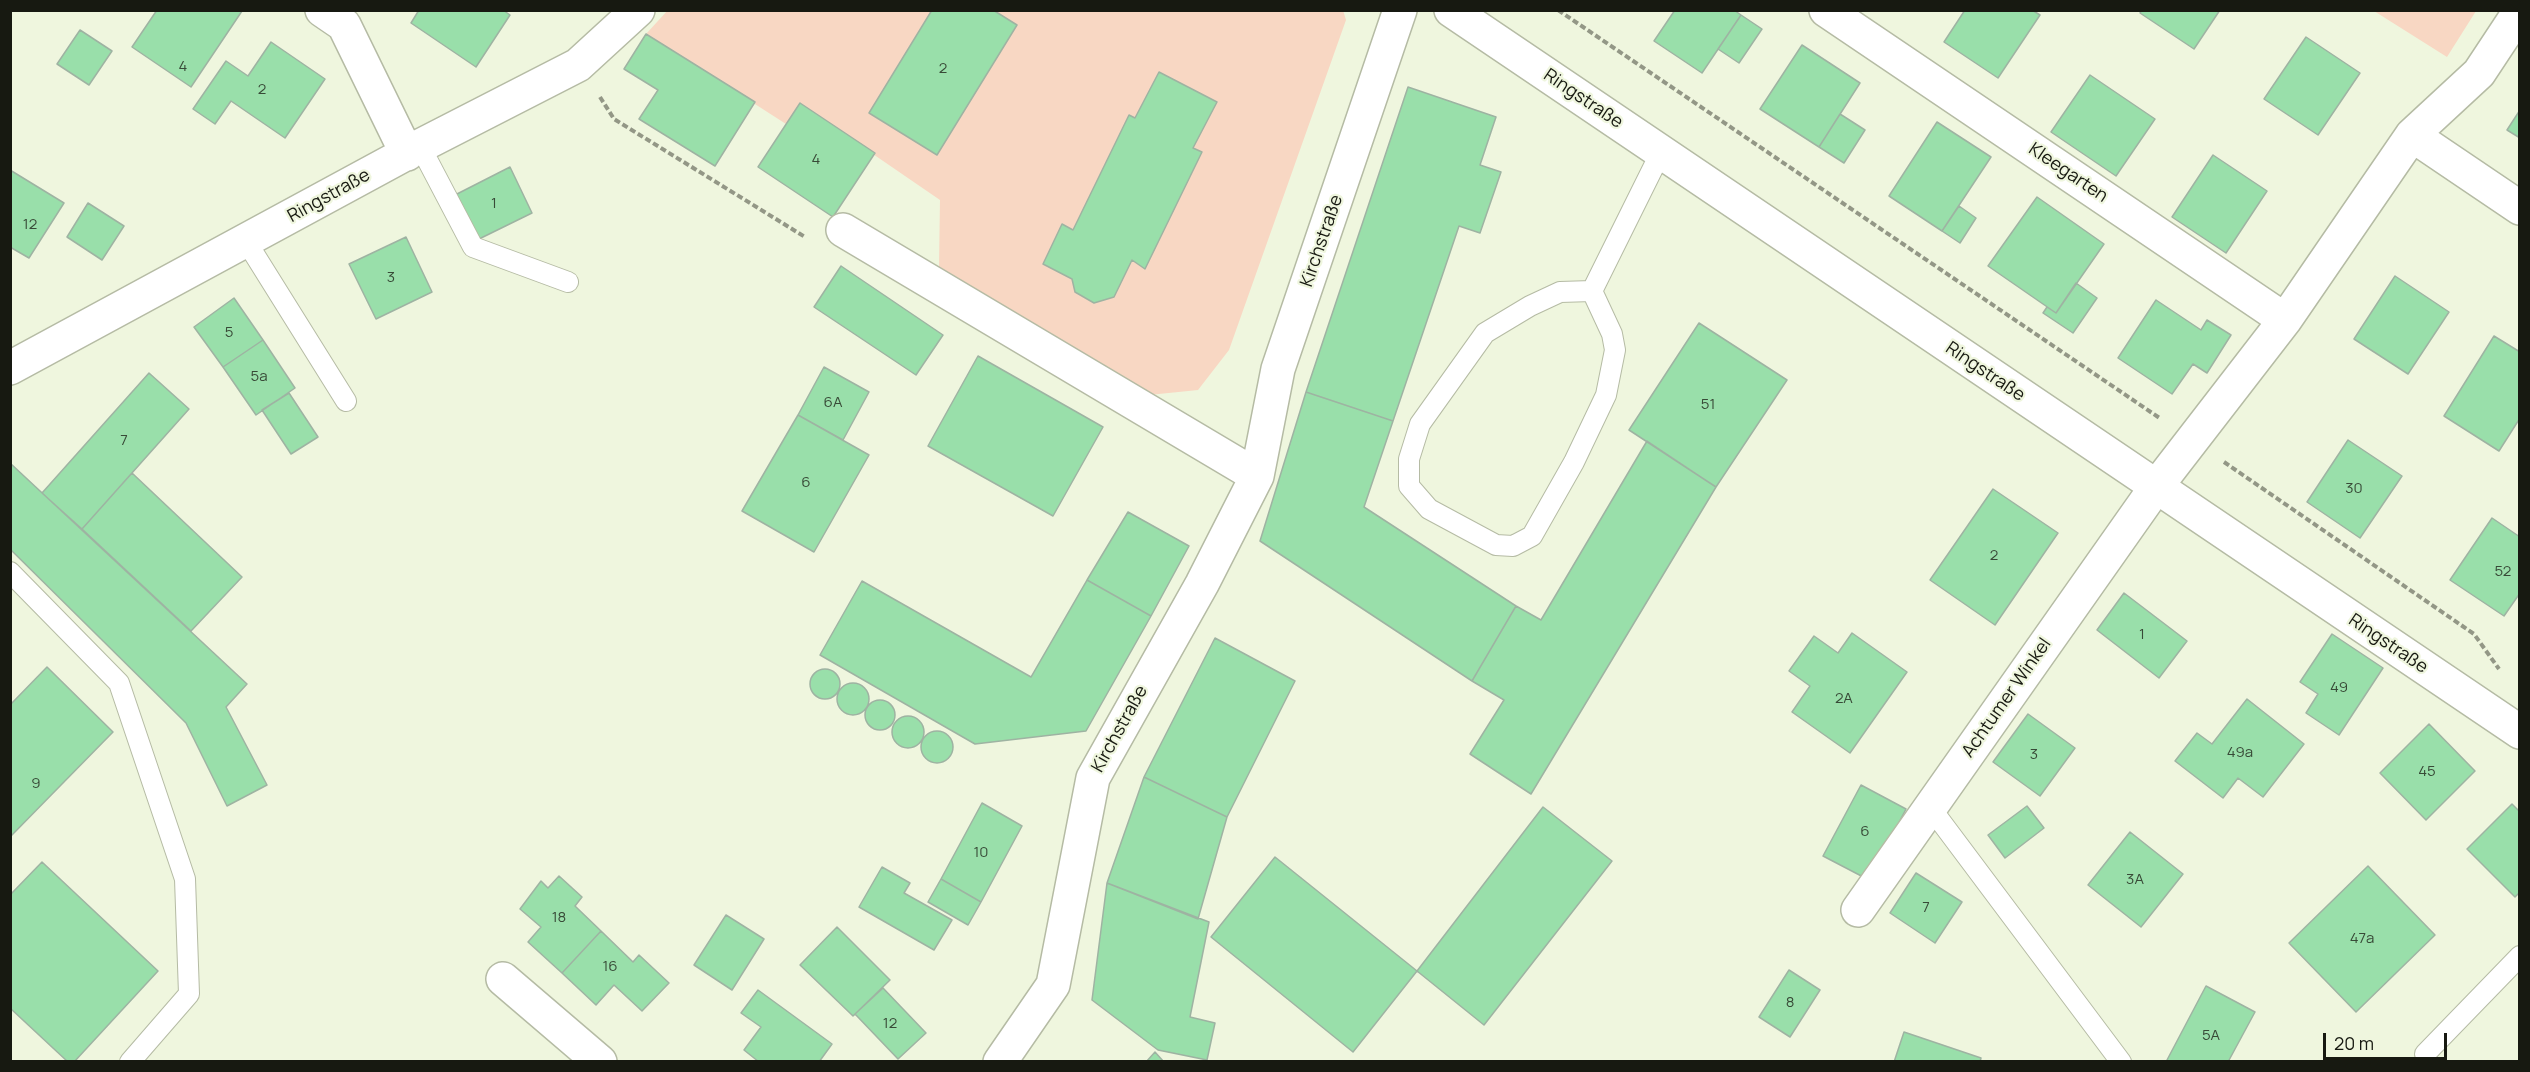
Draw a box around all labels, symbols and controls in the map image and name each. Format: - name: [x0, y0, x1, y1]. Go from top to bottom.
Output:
- house number: 4: [179, 58, 187, 76]
- house number: 2: [939, 60, 947, 78]
- street label: Ringstraße: [1539, 65, 1627, 133]
- house number: 2: [258, 81, 266, 99]
- street label: Kleegarten: [2024, 139, 2112, 207]
- house number: 4: [812, 151, 820, 169]
- street label: Ringstraße: [284, 164, 374, 228]
- street label: Kirchstraße: [1296, 192, 1348, 290]
- house number: 1: [491, 195, 497, 213]
- house number: 12: [23, 216, 37, 234]
- house number: 3: [387, 269, 395, 287]
- house number: 5: [225, 324, 233, 342]
- street label: Ringstraße: [1941, 338, 2029, 406]
- house number: 5a: [251, 368, 267, 386]
- house number: 6A: [824, 394, 842, 412]
- house number: 51: [1701, 396, 1715, 414]
- house number: 7: [120, 432, 128, 450]
- house number: 6: [801, 474, 811, 492]
- house number: 30: [2345, 480, 2363, 498]
- house number: 2: [1990, 547, 1998, 565]
- house number: 52: [2495, 563, 2511, 581]
- street label: Ringstraße: [2344, 610, 2432, 678]
- house number: 1: [2139, 626, 2145, 644]
- street label: Achtumer Winkel: [1958, 634, 2056, 762]
- house number: 49: [2330, 679, 2348, 697]
- street label: Kirchstraße: [1087, 682, 1153, 776]
- house number: 2A: [1835, 690, 1853, 708]
- house number: 49a: [2227, 744, 2253, 762]
- house number: 3: [2030, 746, 2038, 764]
- house number: 45: [2418, 763, 2436, 781]
- house number: 9: [31, 775, 41, 793]
- house number: 6: [1860, 823, 1870, 841]
- house number: 10: [974, 844, 988, 862]
- house number: 3A: [2126, 871, 2144, 889]
- house number: 7: [1922, 899, 1930, 917]
- house number: 18: [552, 909, 566, 927]
- house number: 47a: [2350, 930, 2374, 948]
- house number: 16: [602, 958, 618, 976]
- house number: 8: [1786, 994, 1794, 1012]
- house number: 12: [883, 1015, 897, 1033]
- scale bar: [2326, 1021, 2450, 1059]
- house number: 5A: [2202, 1027, 2220, 1045]
- text: 20 m: [2334, 1031, 2374, 1055]

